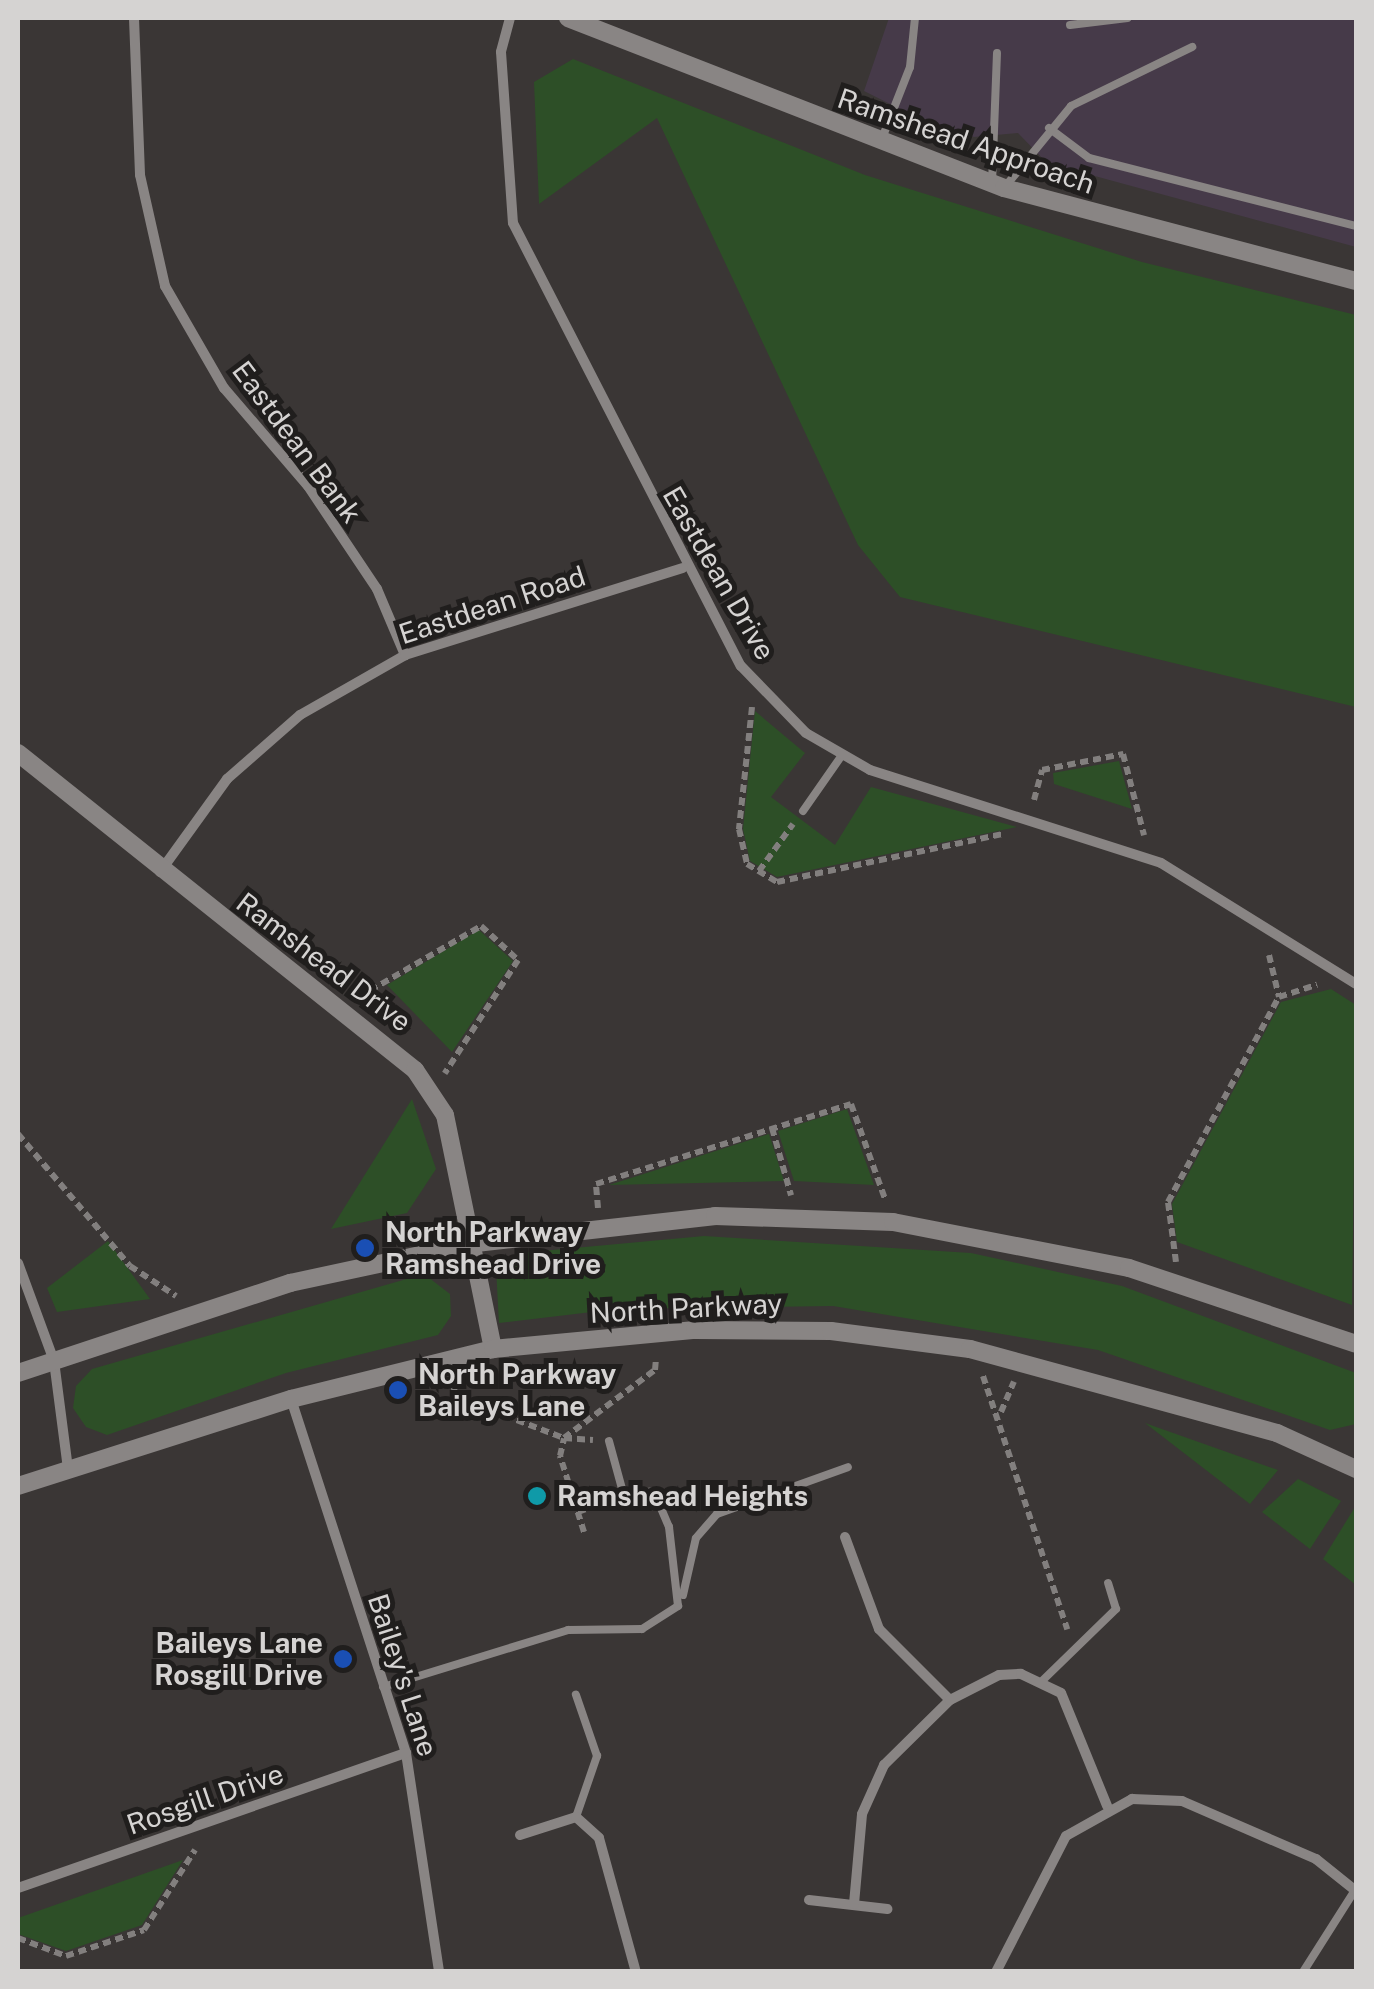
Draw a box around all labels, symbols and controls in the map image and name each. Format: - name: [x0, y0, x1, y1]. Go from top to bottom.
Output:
- street label: Ramshead Approach: [833, 81, 1099, 201]
- street label: Eastdean Bank: [225, 354, 369, 530]
- street label: Eastdean Drive: [656, 480, 782, 666]
- street label: Eastdean Road: [395, 559, 589, 651]
- street label: Ramshead Drive: [230, 885, 418, 1039]
- place label: North Parkway Ramshead Drive: [385, 1215, 601, 1281]
- marker: North Parkway Ramshead Drive: [354, 1237, 376, 1259]
- street label: North Parkway: [589, 1286, 783, 1330]
- place label: North Parkway Baileys Lane: [418, 1357, 616, 1423]
- marker: North Parkway Baileys Lane: [387, 1379, 409, 1401]
- place label: Ramshead Heights: [557, 1479, 808, 1513]
- marker: Ramshead Heights: [526, 1485, 548, 1507]
- street label: Bailey's Lane: [361, 1589, 445, 1761]
- place label: Baileys Lane Rosgill Drive: [154, 1626, 323, 1692]
- marker: Baileys Lane Rosgill Drive: [332, 1648, 354, 1670]
- street label: Rosgill Drive: [122, 1757, 288, 1841]

